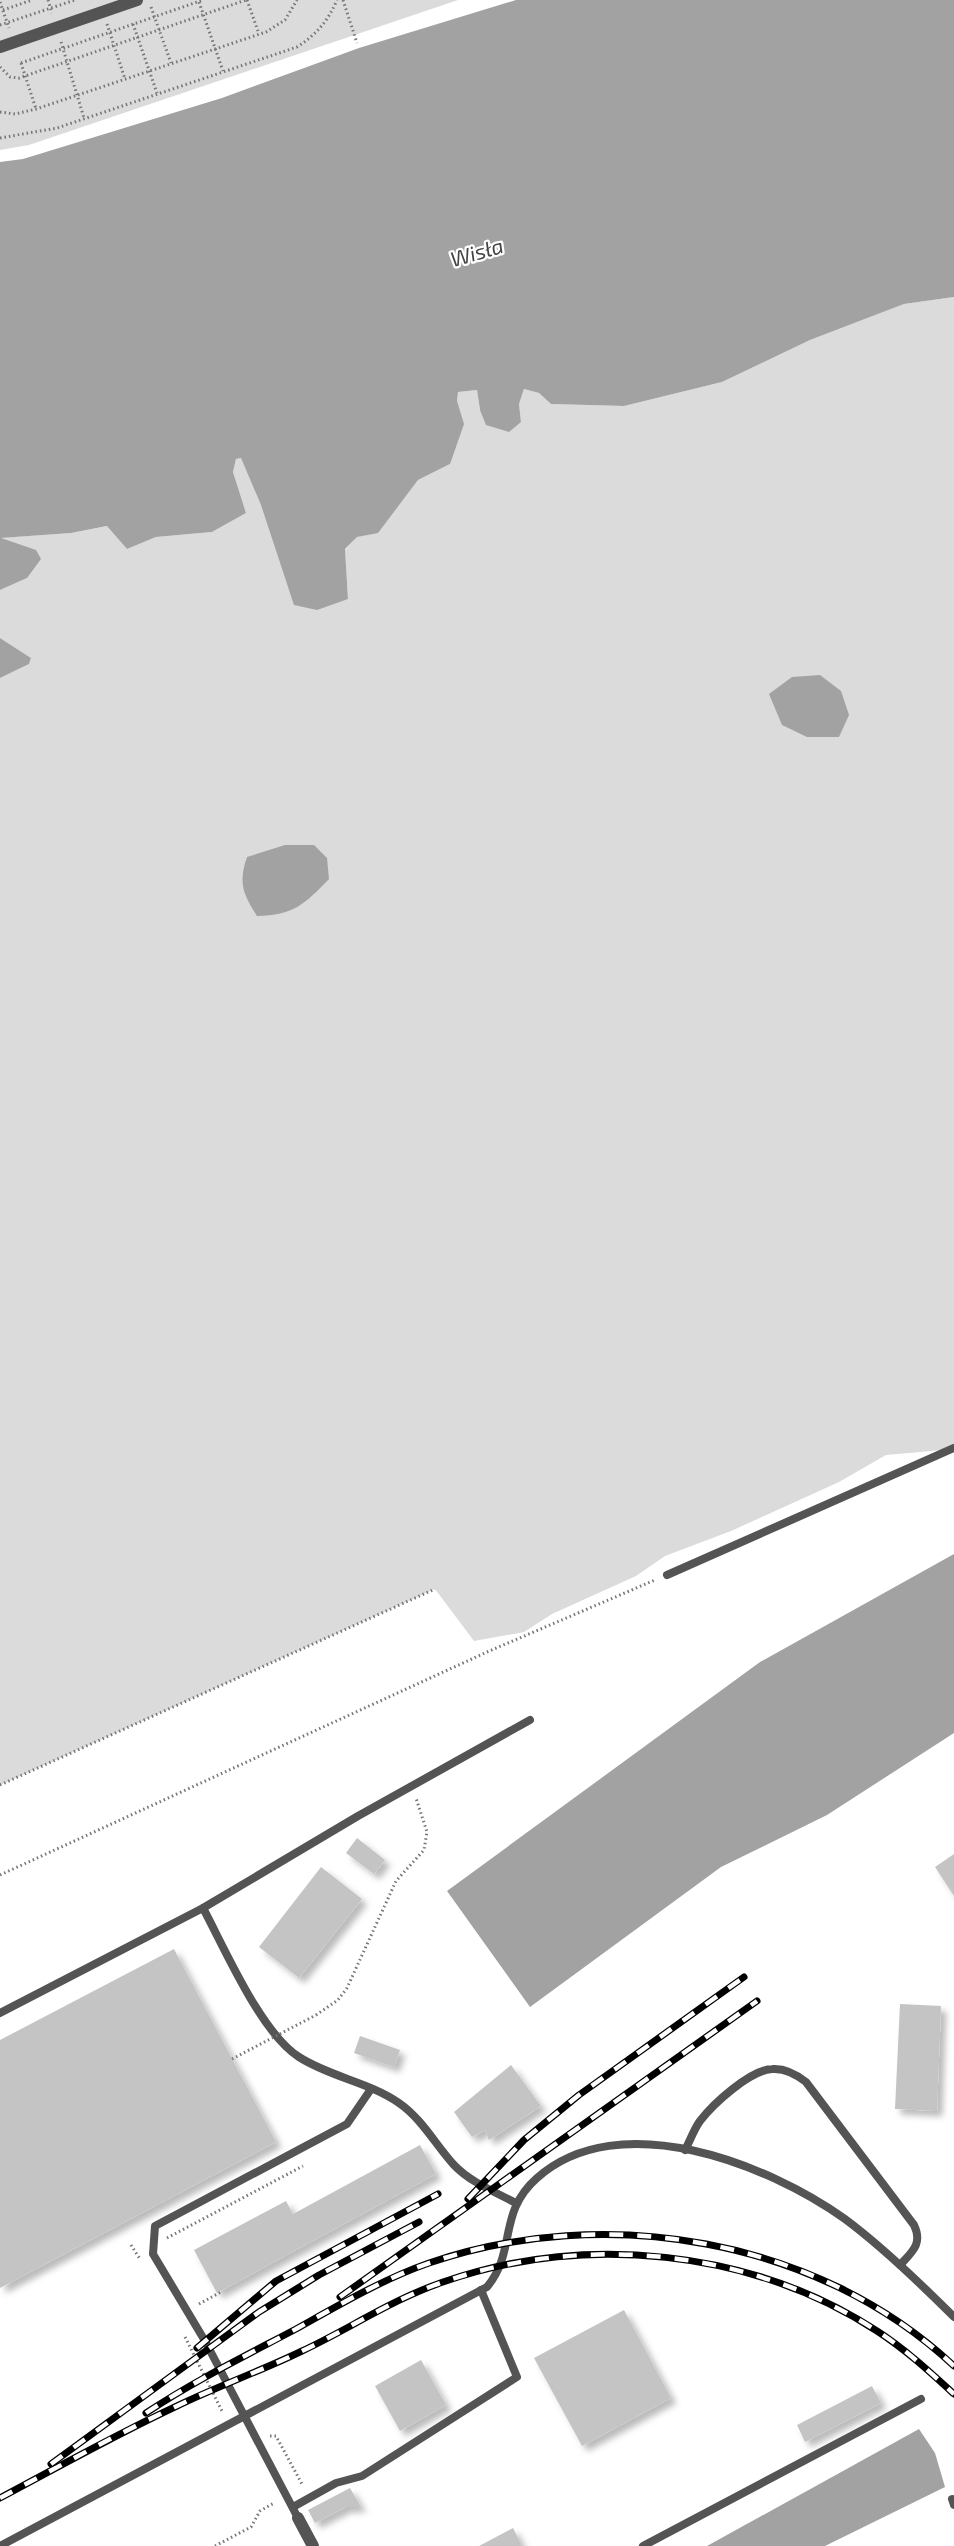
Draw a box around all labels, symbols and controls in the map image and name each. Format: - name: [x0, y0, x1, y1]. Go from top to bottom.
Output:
- water label: Wisła: [447, 232, 506, 271]

